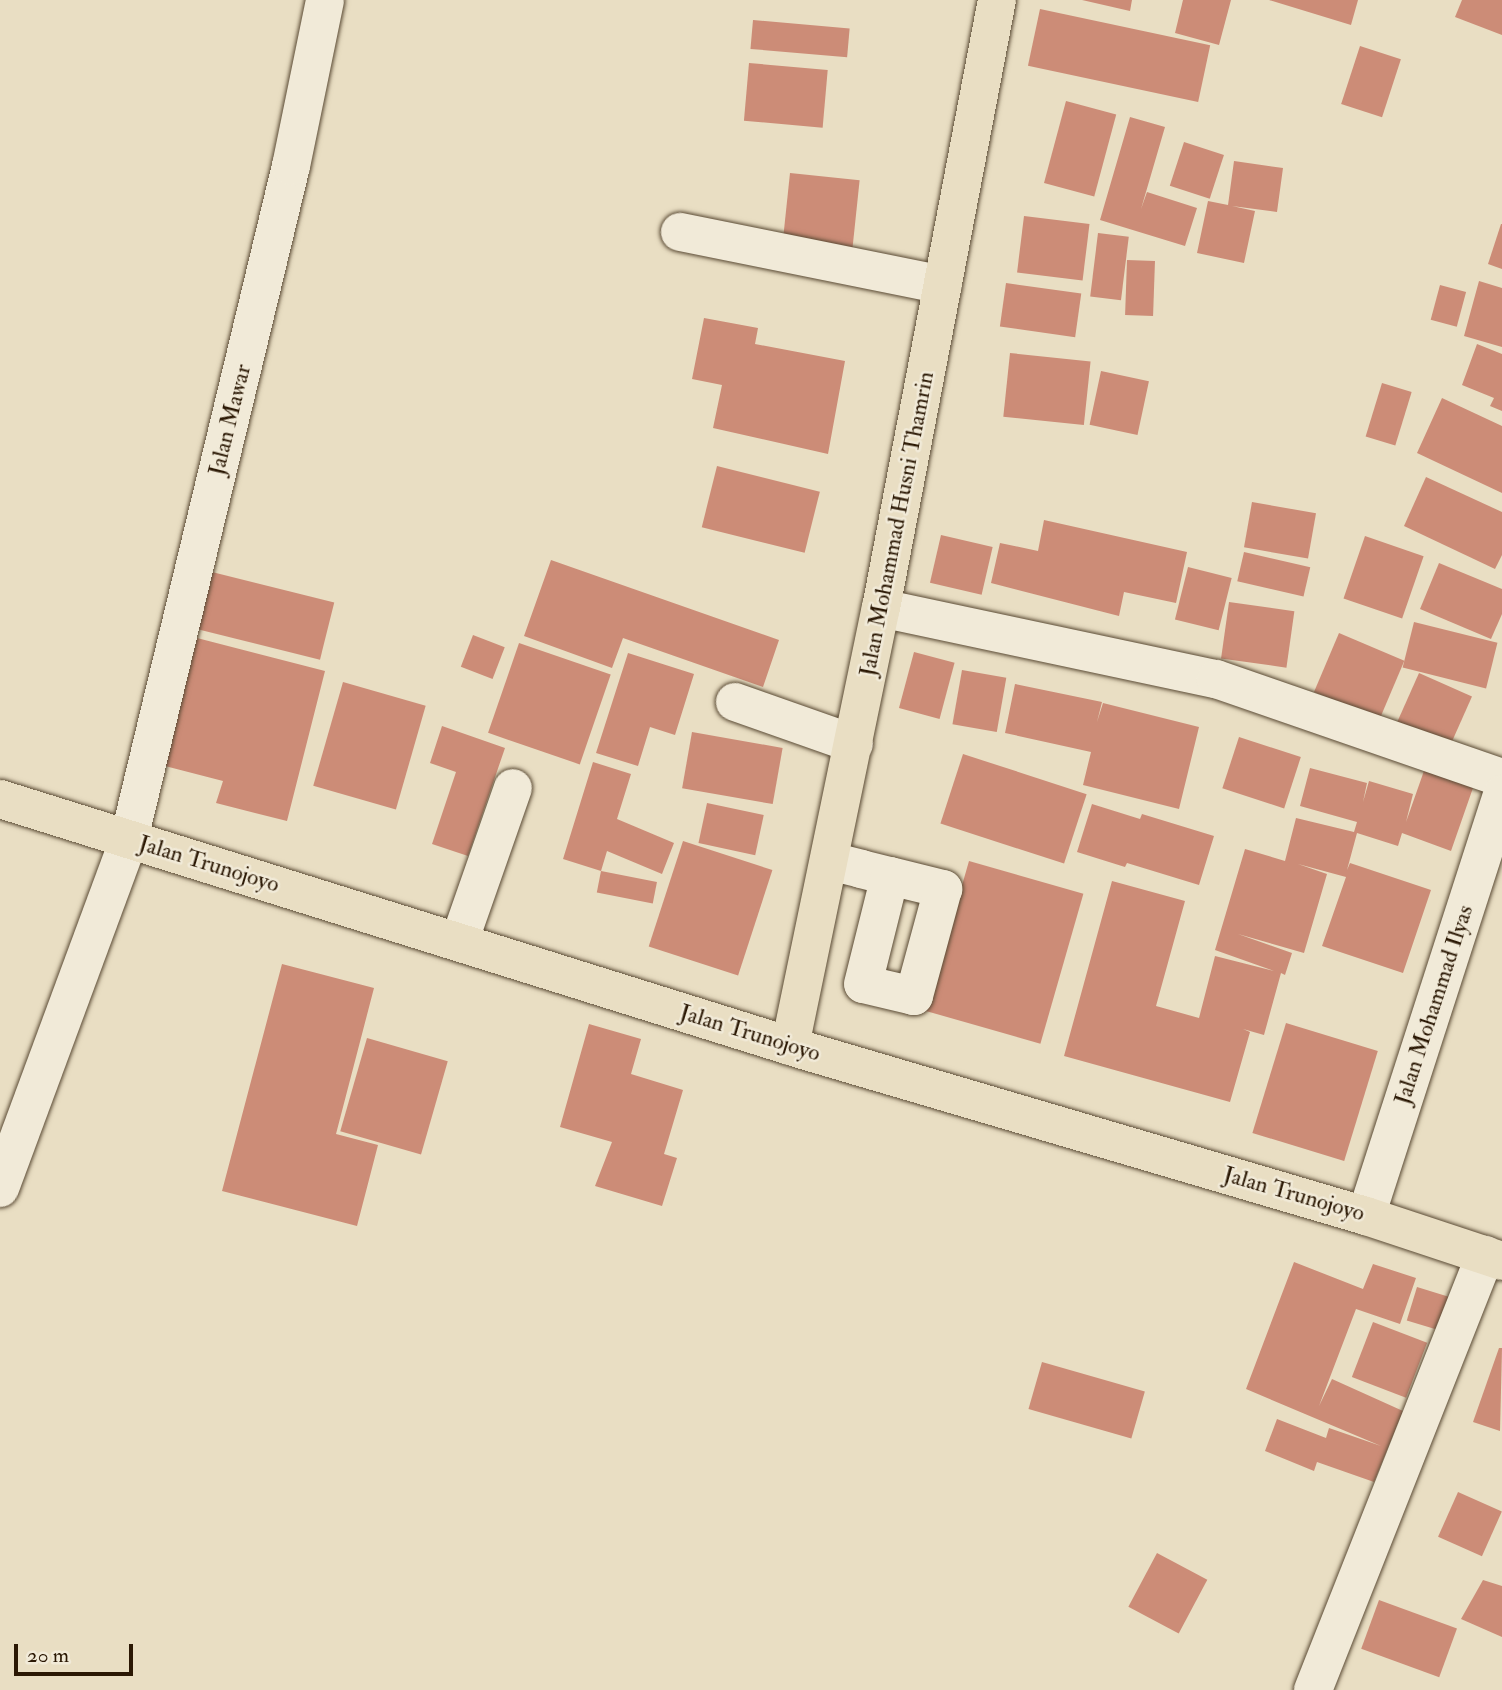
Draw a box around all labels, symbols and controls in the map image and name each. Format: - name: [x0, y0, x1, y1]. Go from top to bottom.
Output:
- street label: Jalan Mawar: [203, 361, 257, 479]
- street label: Jalan Mohammad Husni Thamrin: [854, 369, 940, 679]
- street label: Jalan Trunojoyo: [135, 830, 283, 898]
- street label: Jalan Mohammad Ilyas: [1389, 902, 1479, 1108]
- street label: Jalan Trunojoyo: [676, 999, 824, 1067]
- street label: Jalan Trunojoyo: [1220, 1161, 1368, 1227]
- scale bar: [18, 1630, 136, 1674]
- text: 20 m: [27, 1642, 69, 1669]

